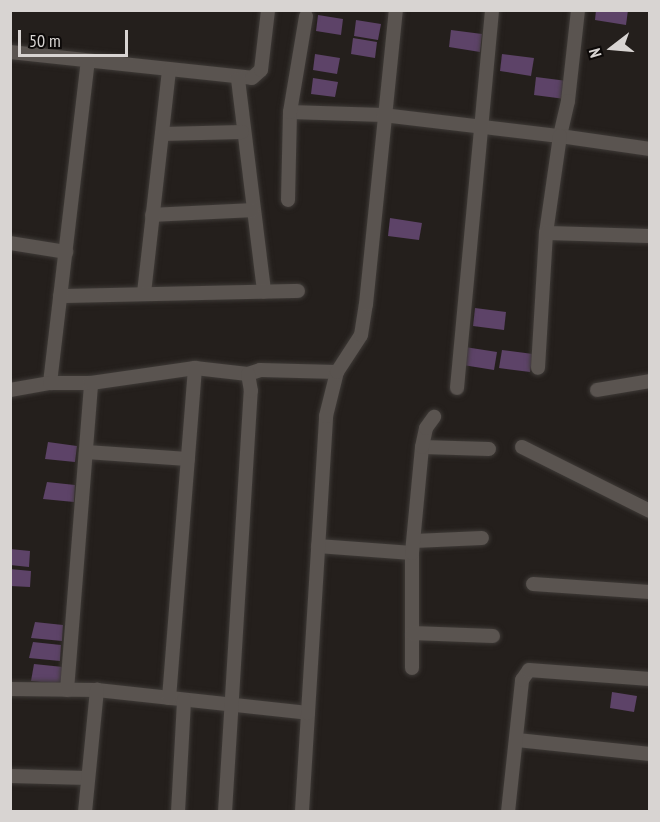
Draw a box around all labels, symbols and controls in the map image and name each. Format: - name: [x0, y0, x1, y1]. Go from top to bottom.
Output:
- scale bar: [21, 18, 130, 56]
- north arrow: [582, 18, 642, 78]
- text: 50 m: [29, 29, 61, 52]
- text: N: [584, 46, 606, 60]

